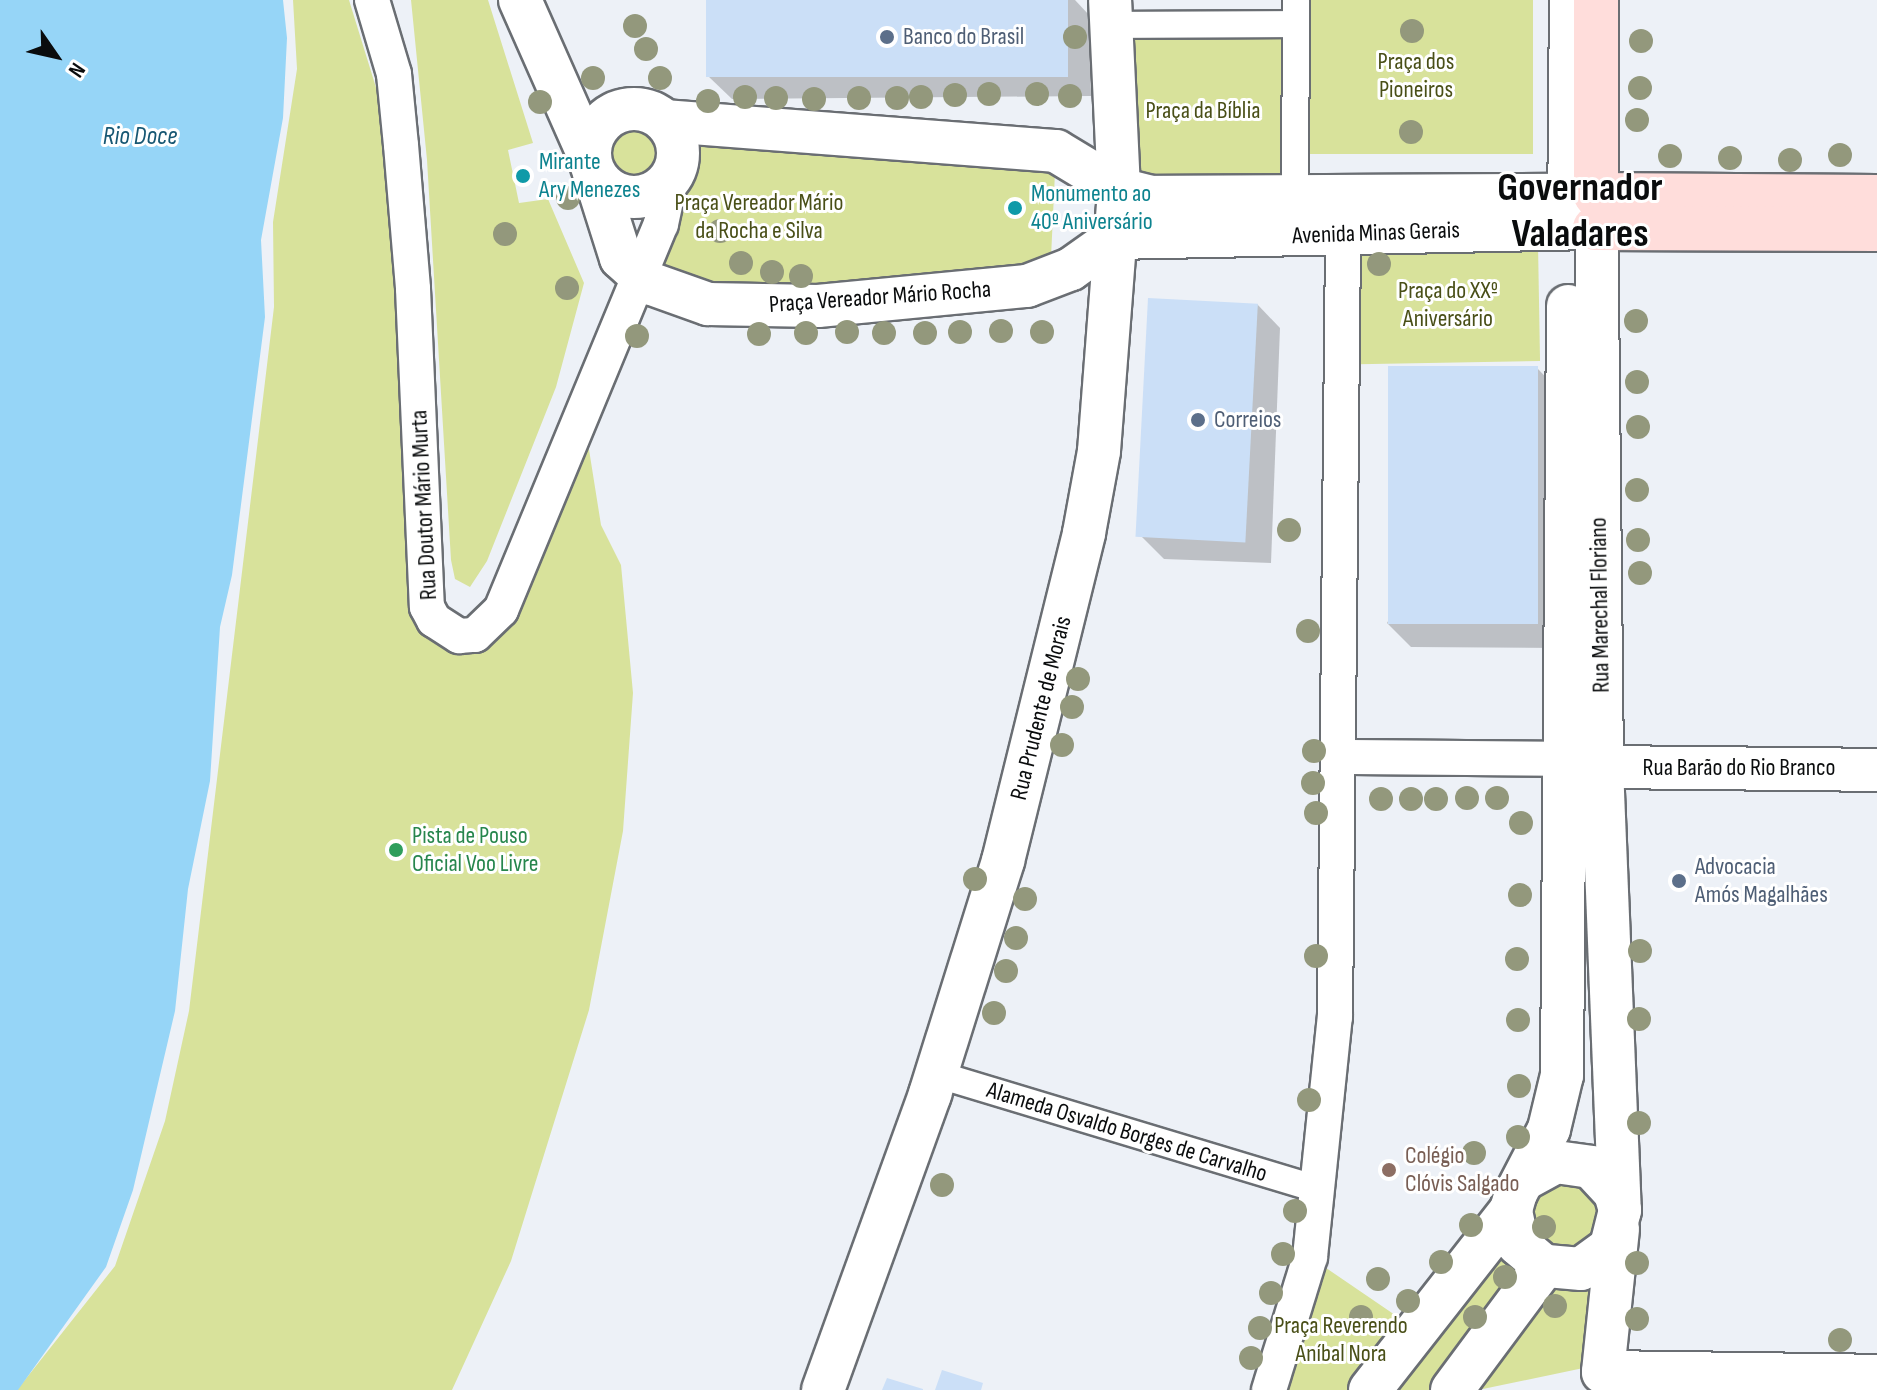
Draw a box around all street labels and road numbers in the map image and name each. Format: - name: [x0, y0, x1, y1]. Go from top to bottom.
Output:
- street label: Avenida Minas Gerais: [1292, 216, 1460, 250]
- street label: Praça Vereador Mário Rocha: [768, 275, 992, 319]
- street label: Rua Doutor Mário Murta: [405, 409, 443, 601]
- street label: Rua Marechal Floriano: [1584, 517, 1616, 693]
- street label: Rua Prudente de Morais: [1004, 613, 1078, 803]
- street label: Rua Barão do Rio Branco: [1643, 754, 1835, 782]
- street label: Alameda Osvaldo Borges de Carvalho: [983, 1076, 1271, 1188]

